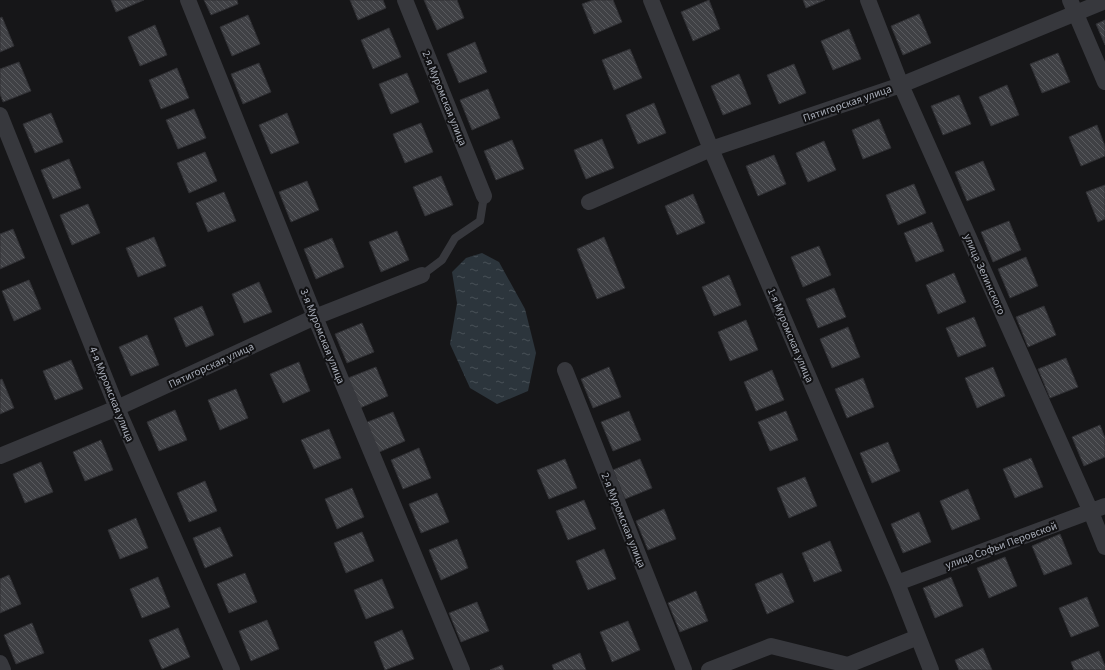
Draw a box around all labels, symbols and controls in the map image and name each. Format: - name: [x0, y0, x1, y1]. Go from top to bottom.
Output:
- street label: 2-я Муромская улица: [419, 48, 470, 148]
- street label: Пятигорская улица: [801, 81, 893, 126]
- street label: улица Зелинского: [960, 231, 1009, 317]
- street label: 3-я Муромская улица: [297, 286, 348, 386]
- street label: 1-я Муромская улица: [764, 286, 817, 385]
- street label: Пятигорская улица: [166, 339, 256, 392]
- street label: 4-я Муромская улица: [86, 344, 137, 444]
- street label: 2-я Муромская улица: [598, 470, 649, 570]
- street label: улица Софьи Перовской: [943, 518, 1059, 573]

